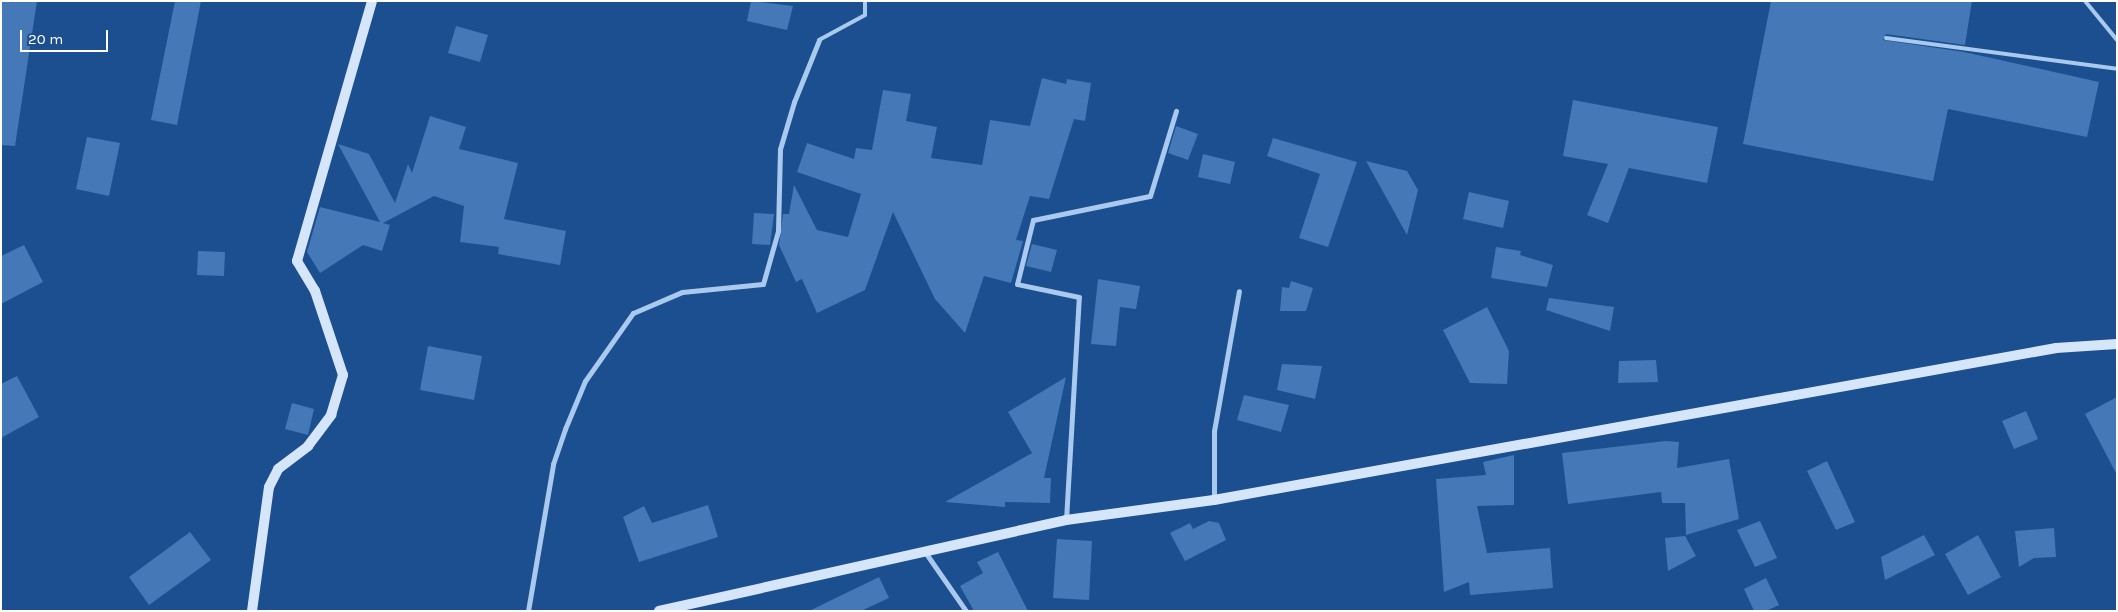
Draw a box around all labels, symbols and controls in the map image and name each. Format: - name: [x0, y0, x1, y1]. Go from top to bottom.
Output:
- scale bar: [22, 20, 110, 52]
- text: 20 m: [28, 30, 63, 48]

